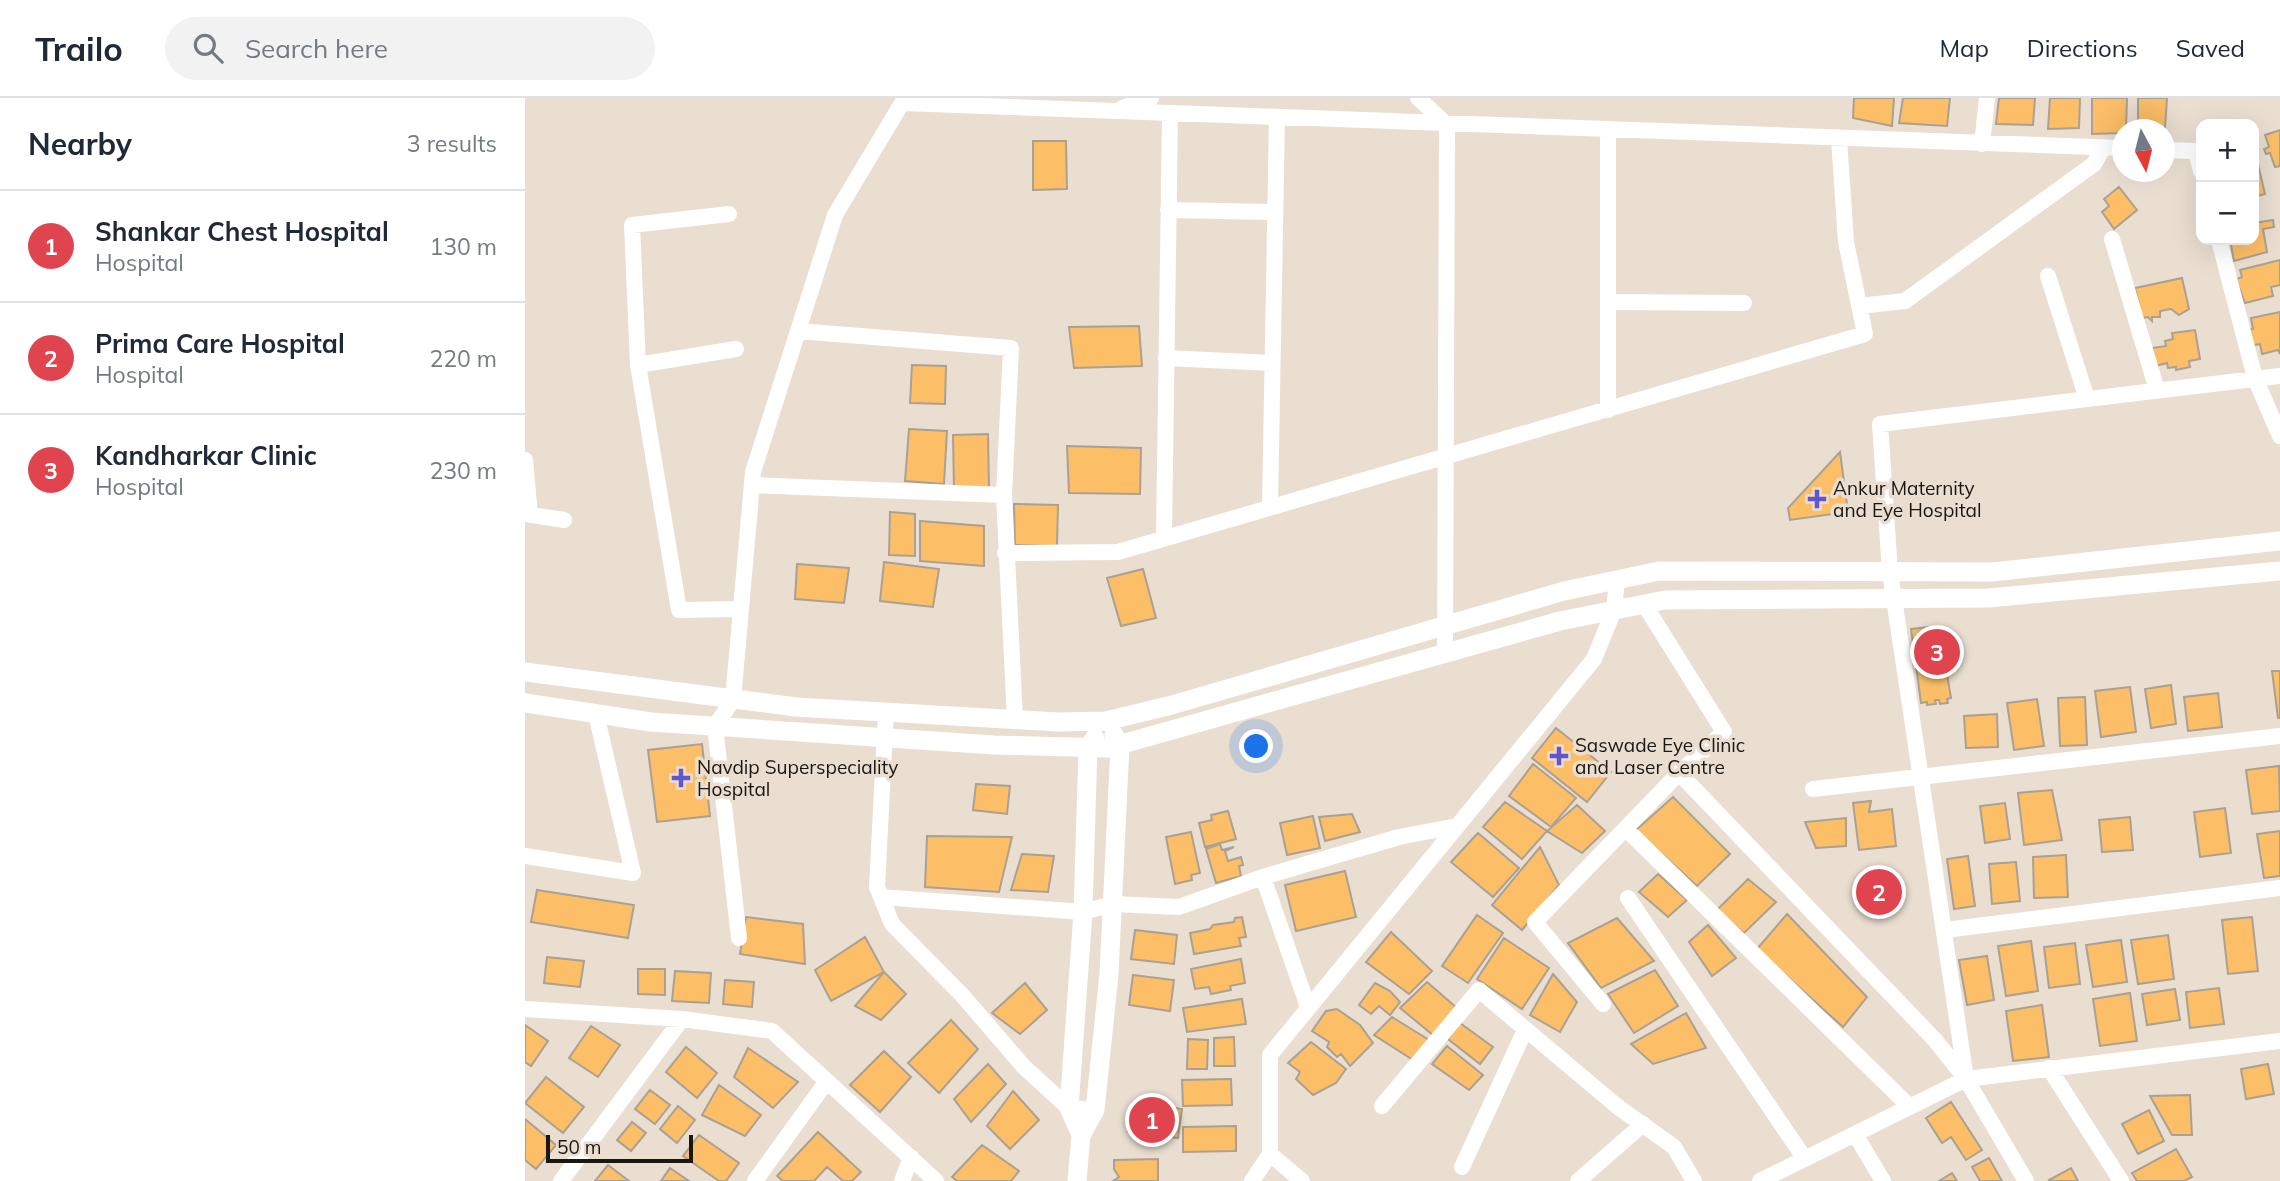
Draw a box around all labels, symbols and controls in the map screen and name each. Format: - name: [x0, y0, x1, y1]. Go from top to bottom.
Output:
- search box: [165, 17, 655, 80]
- text: Trailo: [35, 28, 123, 69]
- icon: search: [189, 29, 227, 67]
- text: Search here: [245, 32, 388, 65]
- text: Map: [1939, 33, 1989, 63]
- text: Directions: [2027, 33, 2138, 63]
- text: Saved: [2176, 33, 2245, 63]
- north arrow: [2112, 119, 2175, 182]
- map controls: [2196, 119, 2259, 245]
- button: +: [2196, 119, 2259, 182]
- text: Nearby: [28, 125, 132, 163]
- text: 3 results: [407, 129, 497, 158]
- button: −: [2196, 182, 2259, 245]
- text: Shankar Chest Hospital: [95, 215, 389, 248]
- text: 1: [44, 232, 58, 261]
- text: 130 m: [429, 232, 497, 261]
- text: Hospital: [95, 248, 184, 277]
- text: Prima Care Hospital: [95, 327, 345, 360]
- text: 2: [44, 344, 58, 373]
- text: 220 m: [429, 344, 497, 373]
- text: Hospital: [95, 360, 184, 389]
- text: Kandharkar Clinic: [95, 439, 317, 472]
- text: 3: [44, 456, 58, 485]
- text: 230 m: [429, 456, 497, 485]
- text: Hospital: [95, 472, 184, 501]
- place label: Ankur Maternity and Eye Hospital: [1833, 476, 1981, 522]
- marker: Ankur Maternity and Eye Hospital: [1807, 489, 1827, 509]
- pin: 3: [1914, 626, 1960, 678]
- your location: [1239, 729, 1273, 763]
- place label: Saswade Eye Clinic and Laser Centre: [1575, 733, 1745, 779]
- marker: Saswade Eye Clinic and Laser Centre: [1549, 746, 1569, 766]
- place label: Navdip Superspeciality Hospital: [697, 755, 898, 801]
- marker: Navdip Superspeciality Hospital: [671, 768, 691, 788]
- pin: 2: [1856, 866, 1902, 918]
- pin: 1: [1129, 1094, 1175, 1146]
- scale bar: [546, 1132, 693, 1164]
- text: 50 m: [557, 1135, 601, 1159]

